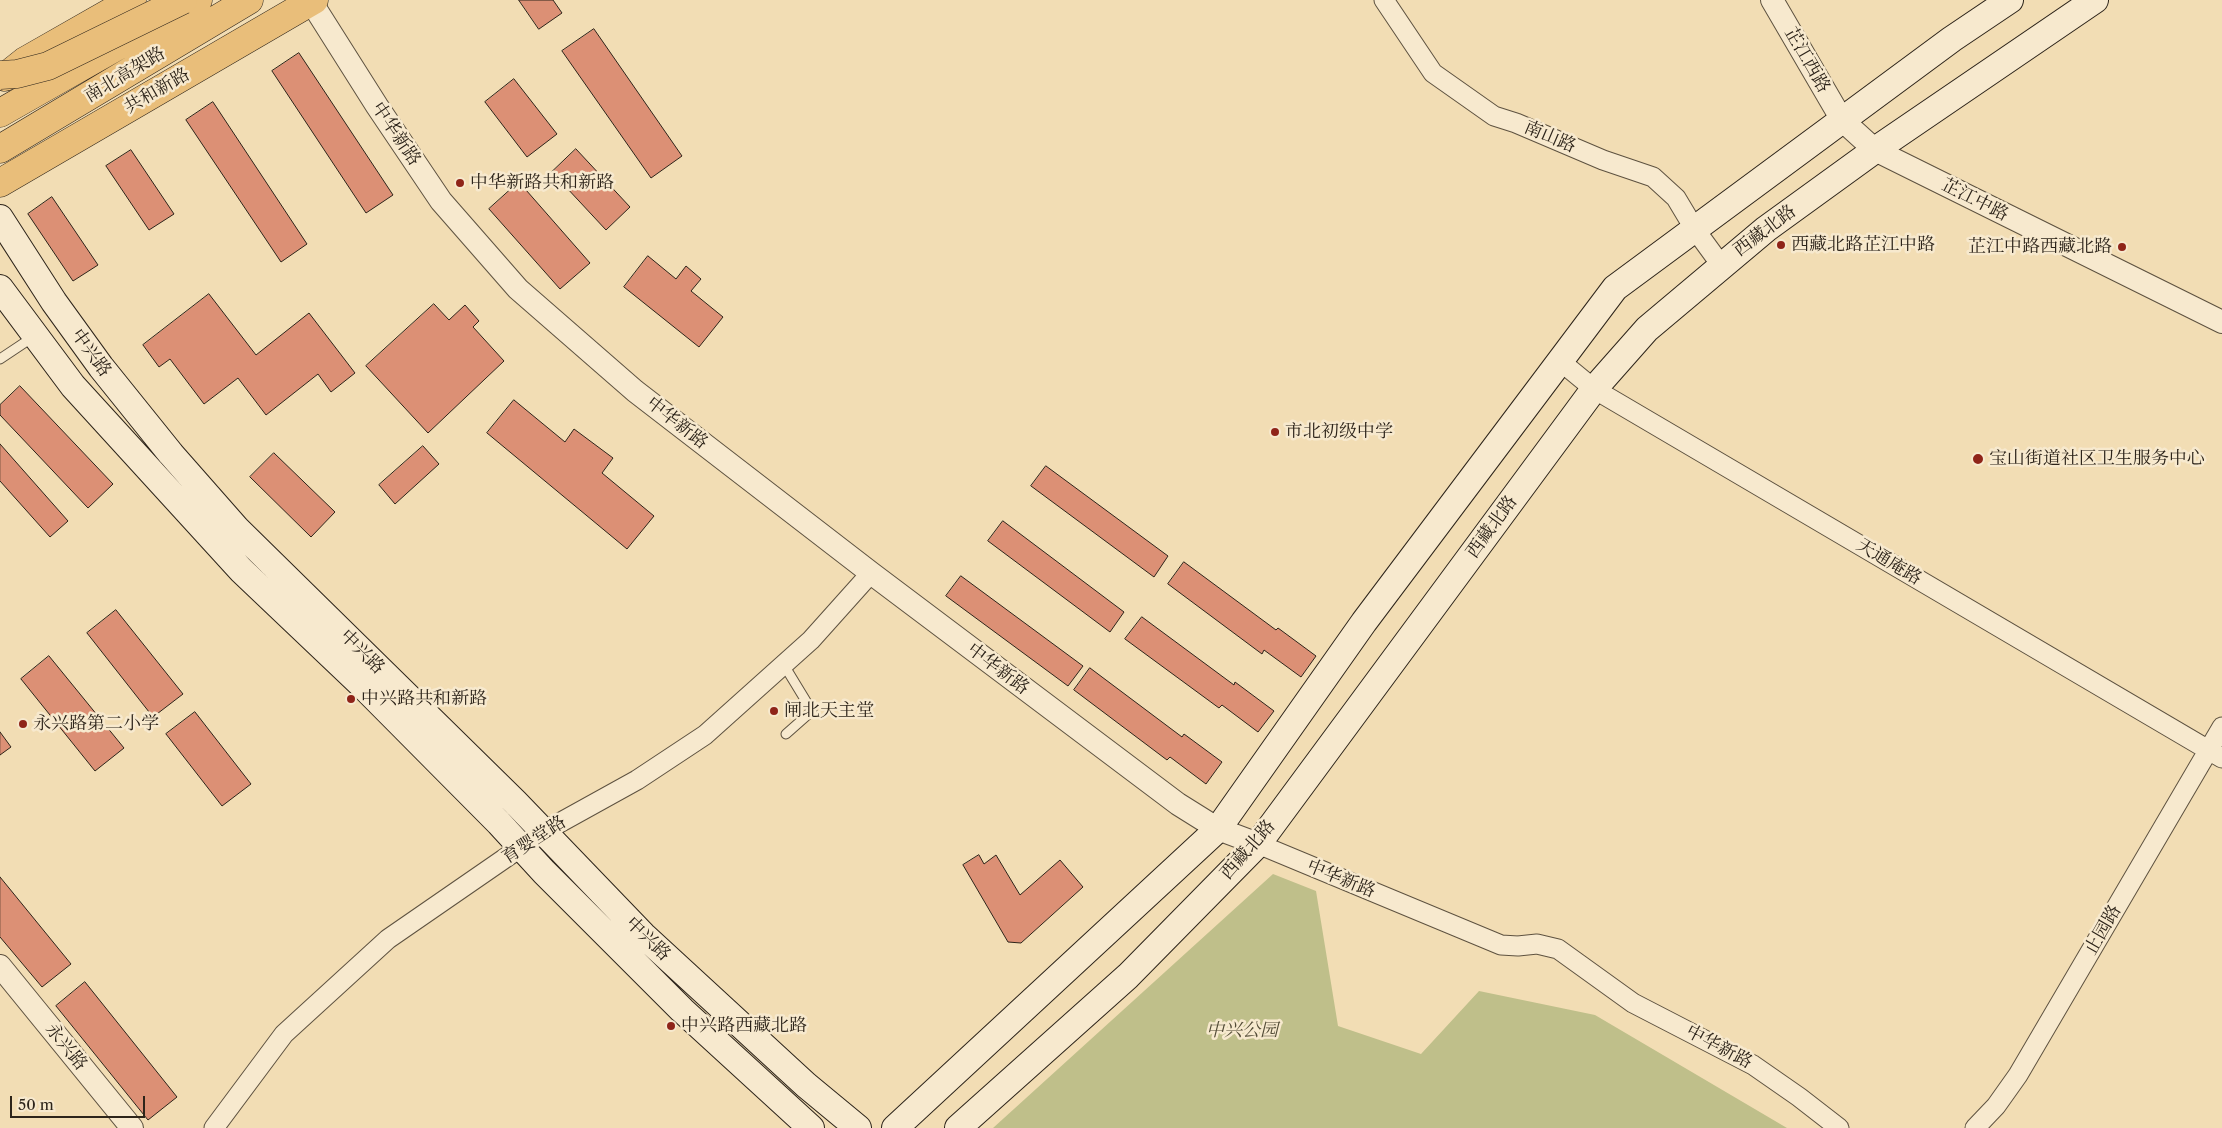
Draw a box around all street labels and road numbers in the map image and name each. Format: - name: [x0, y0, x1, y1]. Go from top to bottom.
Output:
- street label: 芷江西路: [1780, 23, 1834, 97]
- street label: 南北高架路: [81, 43, 169, 107]
- street label: 共和新路: [120, 64, 194, 118]
- street label: 中华新路: [367, 98, 425, 170]
- street label: 南山路: [1521, 117, 1579, 157]
- street label: 芷江中路: [1938, 174, 2012, 226]
- street label: 西藏北路: [1730, 201, 1800, 261]
- street label: 中兴路: [66, 325, 116, 381]
- street label: 中华新路: [642, 392, 712, 454]
- street label: 西藏北路: [1462, 492, 1522, 562]
- street label: 天通庵路: [1853, 534, 1925, 590]
- street label: 中兴路: [335, 625, 389, 679]
- street label: 中华新路: [963, 639, 1033, 699]
- street label: 育婴堂路: [498, 811, 570, 869]
- street label: 西藏北路: [1216, 816, 1280, 884]
- street label: 中华新路: [1304, 856, 1378, 902]
- street label: 止园路: [2080, 901, 2126, 959]
- street label: 中兴路: [621, 912, 675, 966]
- street label: 永兴路: [41, 1019, 91, 1075]
- street label: 中华新路: [1682, 1021, 1756, 1073]

